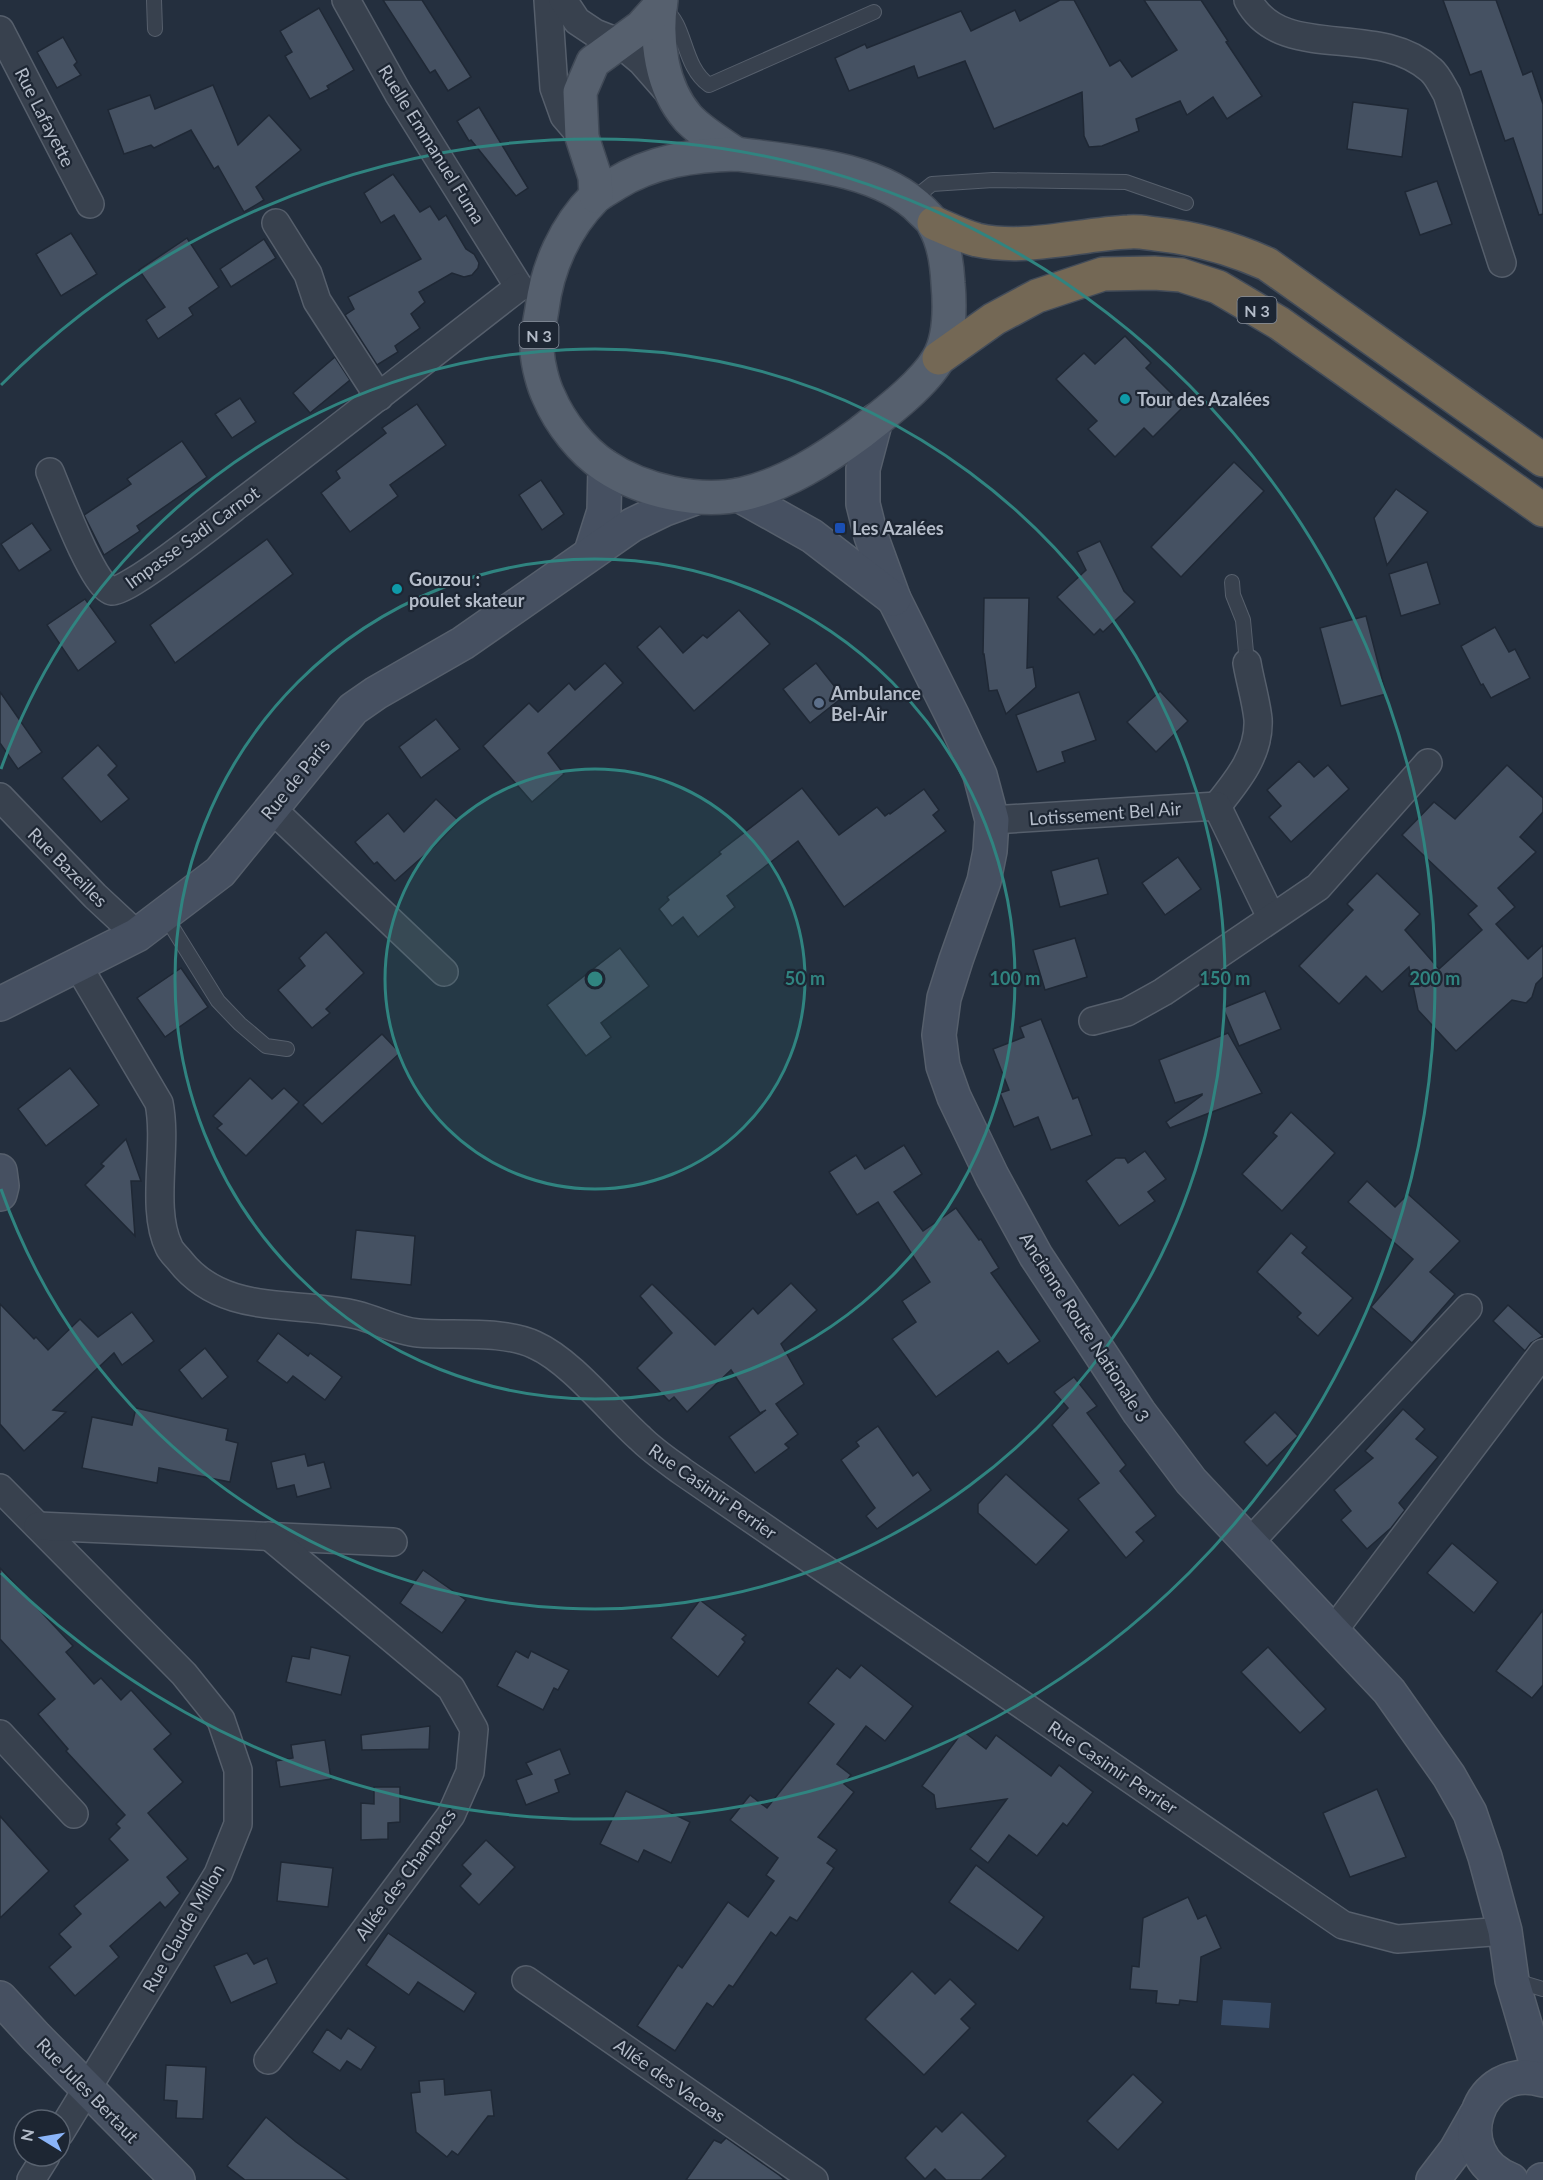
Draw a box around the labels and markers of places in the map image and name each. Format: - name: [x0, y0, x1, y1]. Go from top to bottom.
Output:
- place label: Tour des Azalées: [1137, 388, 1270, 410]
- marker: Tour des Azalées: [1118, 392, 1132, 406]
- place label: Les Azalées: [852, 517, 944, 539]
- marker: Les Azalées: [833, 521, 847, 535]
- place label: Gouzou : poulet skateur: [409, 568, 525, 611]
- marker: Gouzou : poulet skateur: [390, 582, 404, 596]
- place label: Ambulance Bel-Air: [830, 682, 921, 725]
- marker: Ambulance Bel-Air: [812, 696, 826, 710]
- centre of rings: [585, 969, 605, 989]

